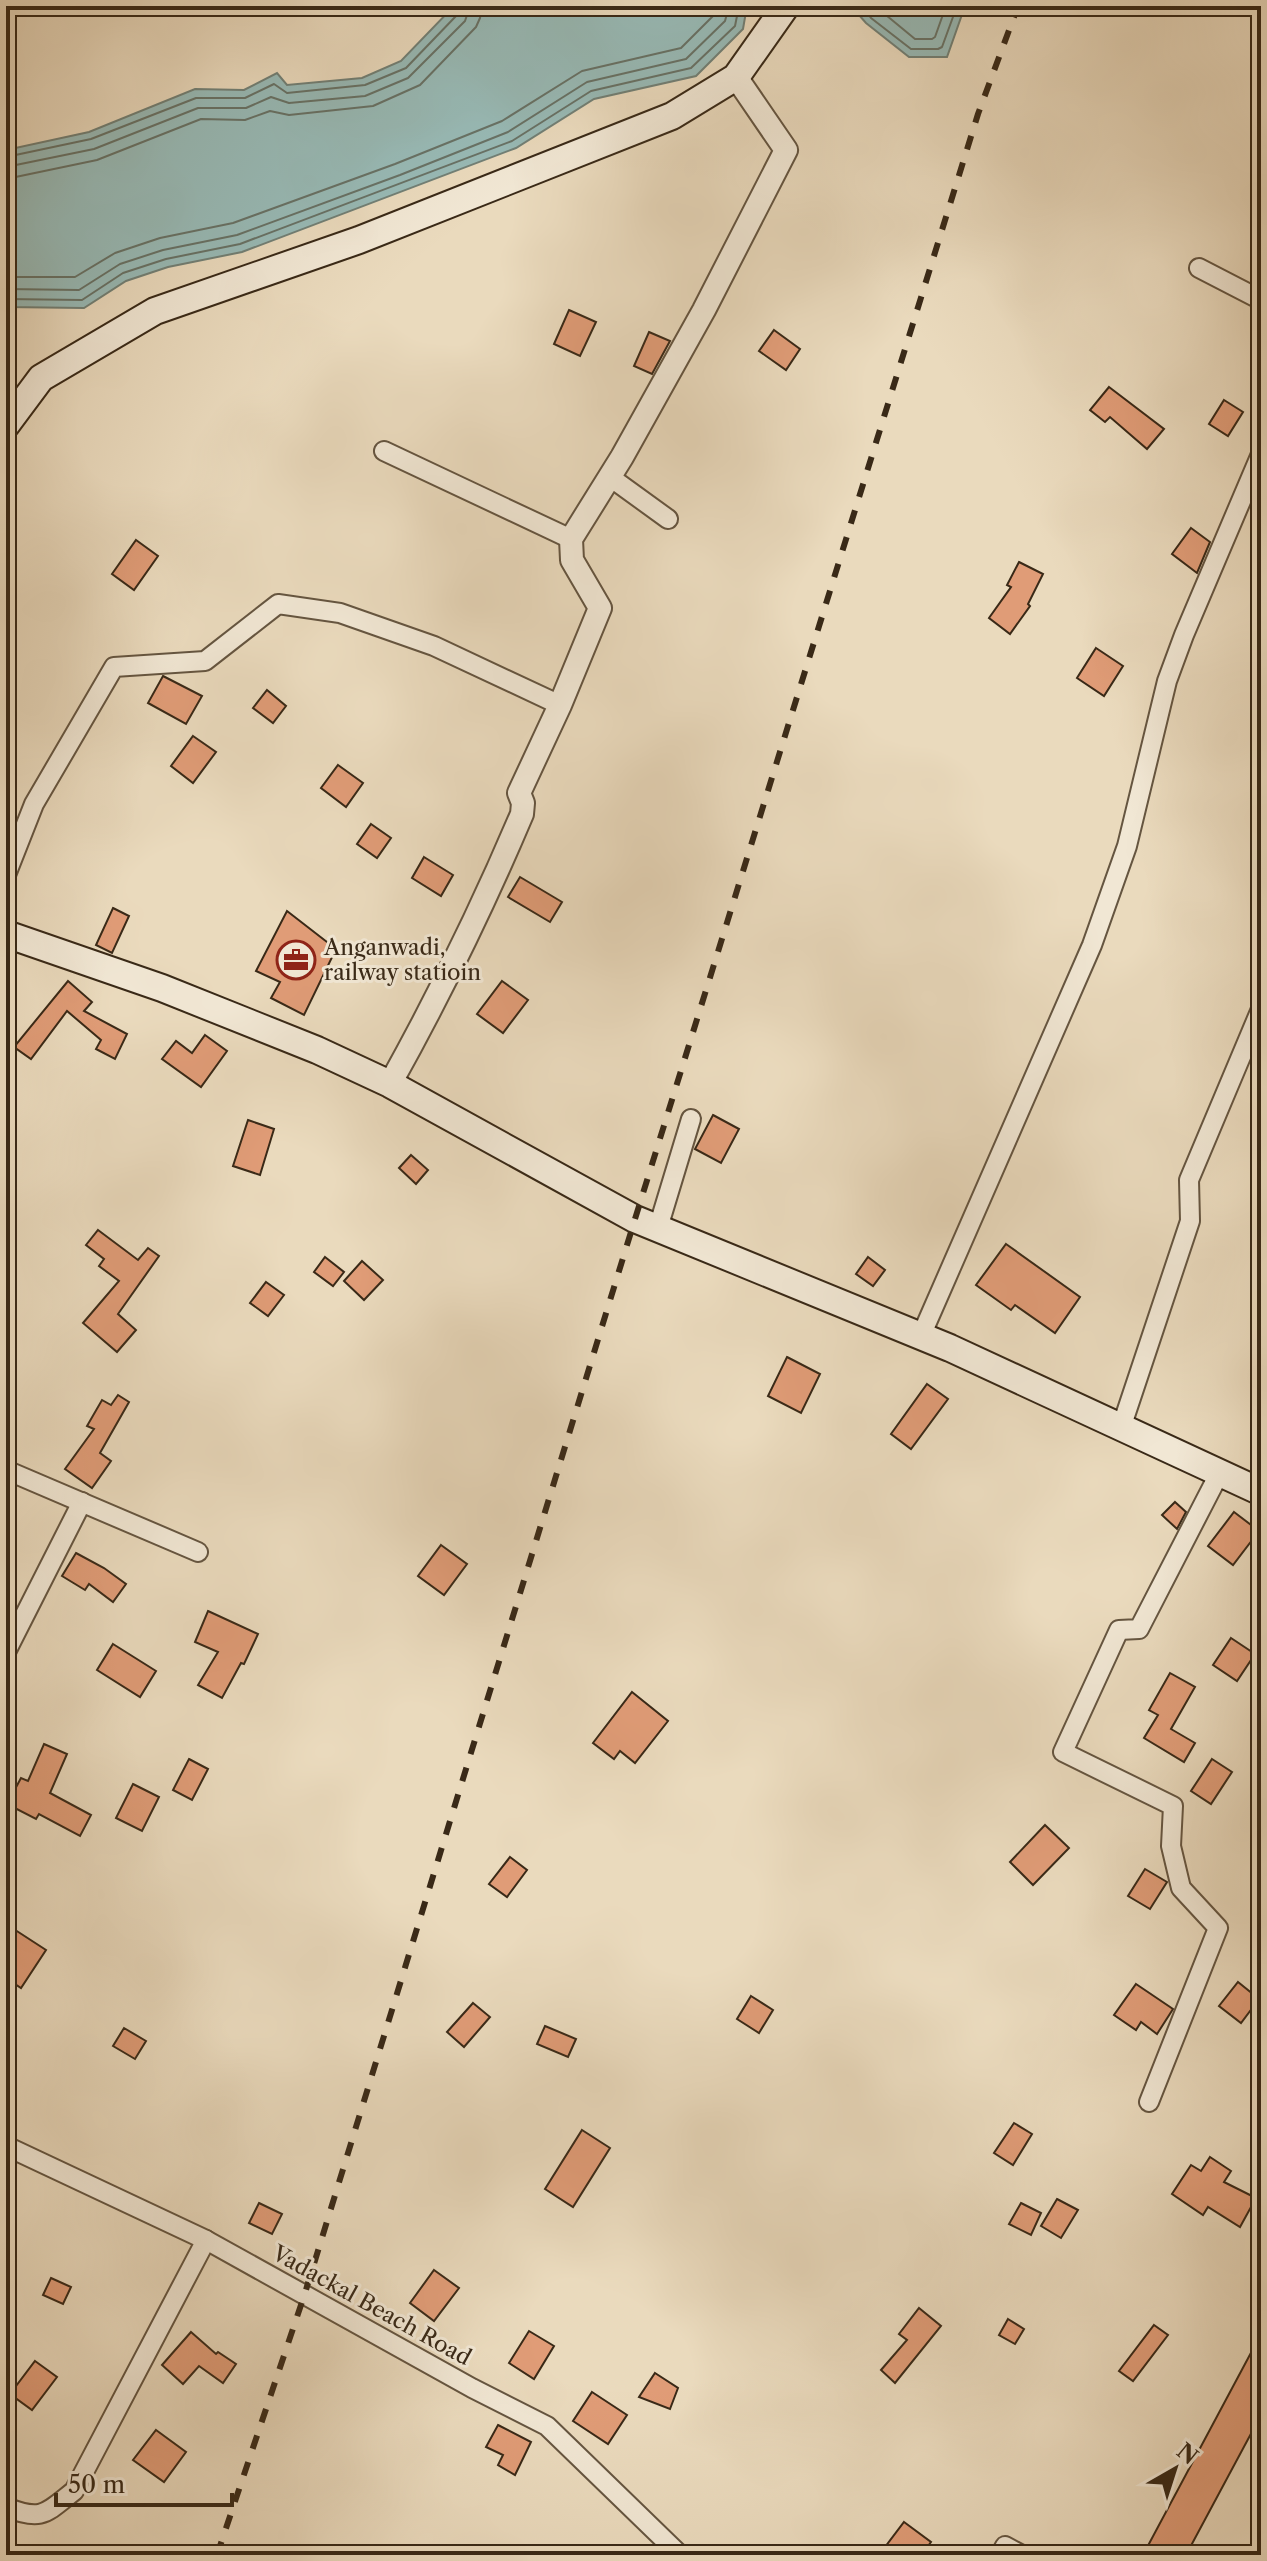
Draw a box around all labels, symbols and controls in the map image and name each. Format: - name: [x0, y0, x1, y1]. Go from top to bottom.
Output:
- place label: Anganwadi, railway statioin: [323, 934, 481, 986]
- office icon: Anganwadi, railway statioin: [275, 939, 317, 981]
- street label: Vadackal Beach Road: [267, 2239, 476, 2371]
- north arrow: [1135, 2429, 1215, 2509]
- text: N: [1171, 2437, 1203, 2470]
- scale bar: [56, 2457, 232, 2507]
- text: 50 m: [68, 2470, 125, 2499]

